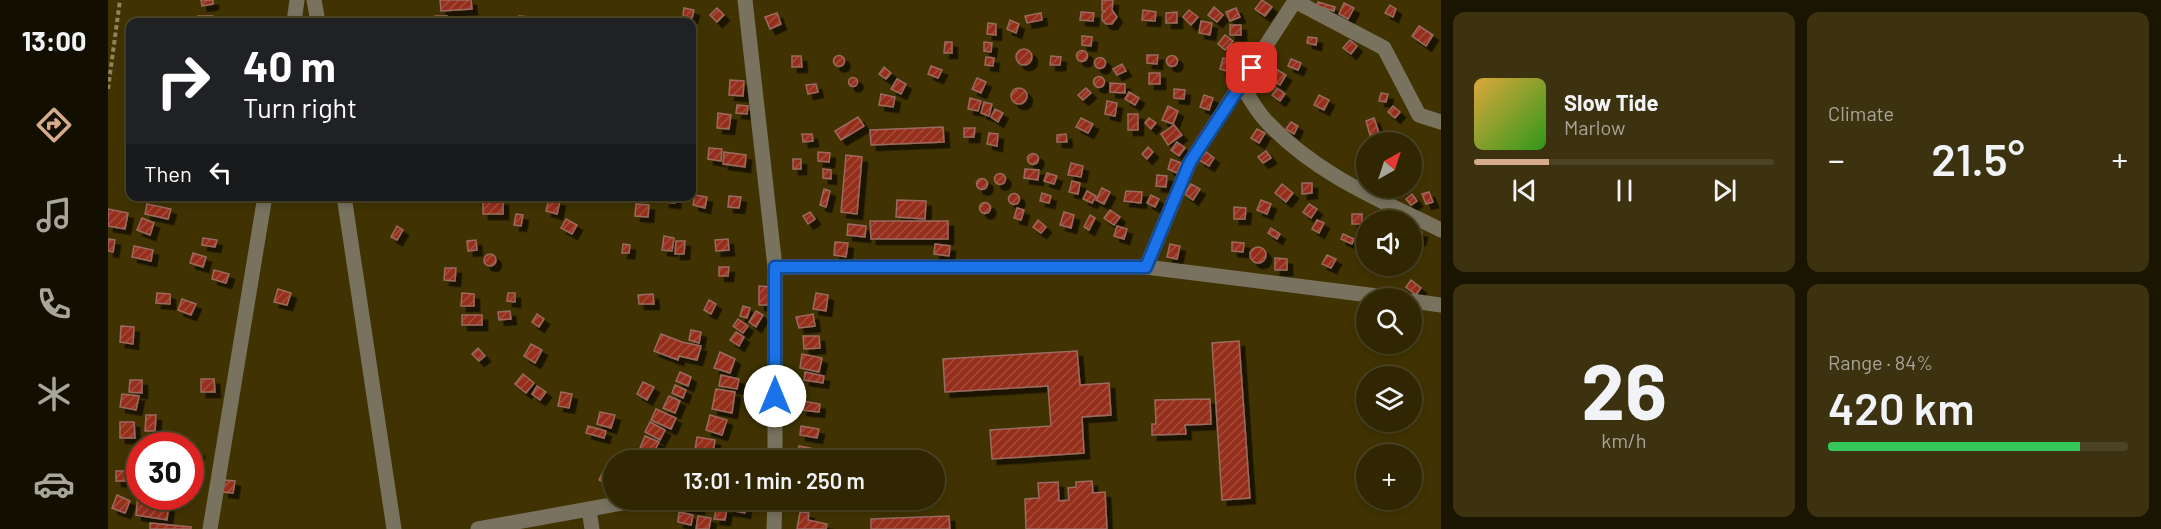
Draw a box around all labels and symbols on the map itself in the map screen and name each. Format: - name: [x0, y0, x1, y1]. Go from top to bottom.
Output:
- pin: [1226, 42, 1277, 93]
- north arrow: [1356, 132, 1422, 198]
- position arrow: [743, 364, 807, 428]
- speed limit sign: 30: [126, 432, 204, 510]

